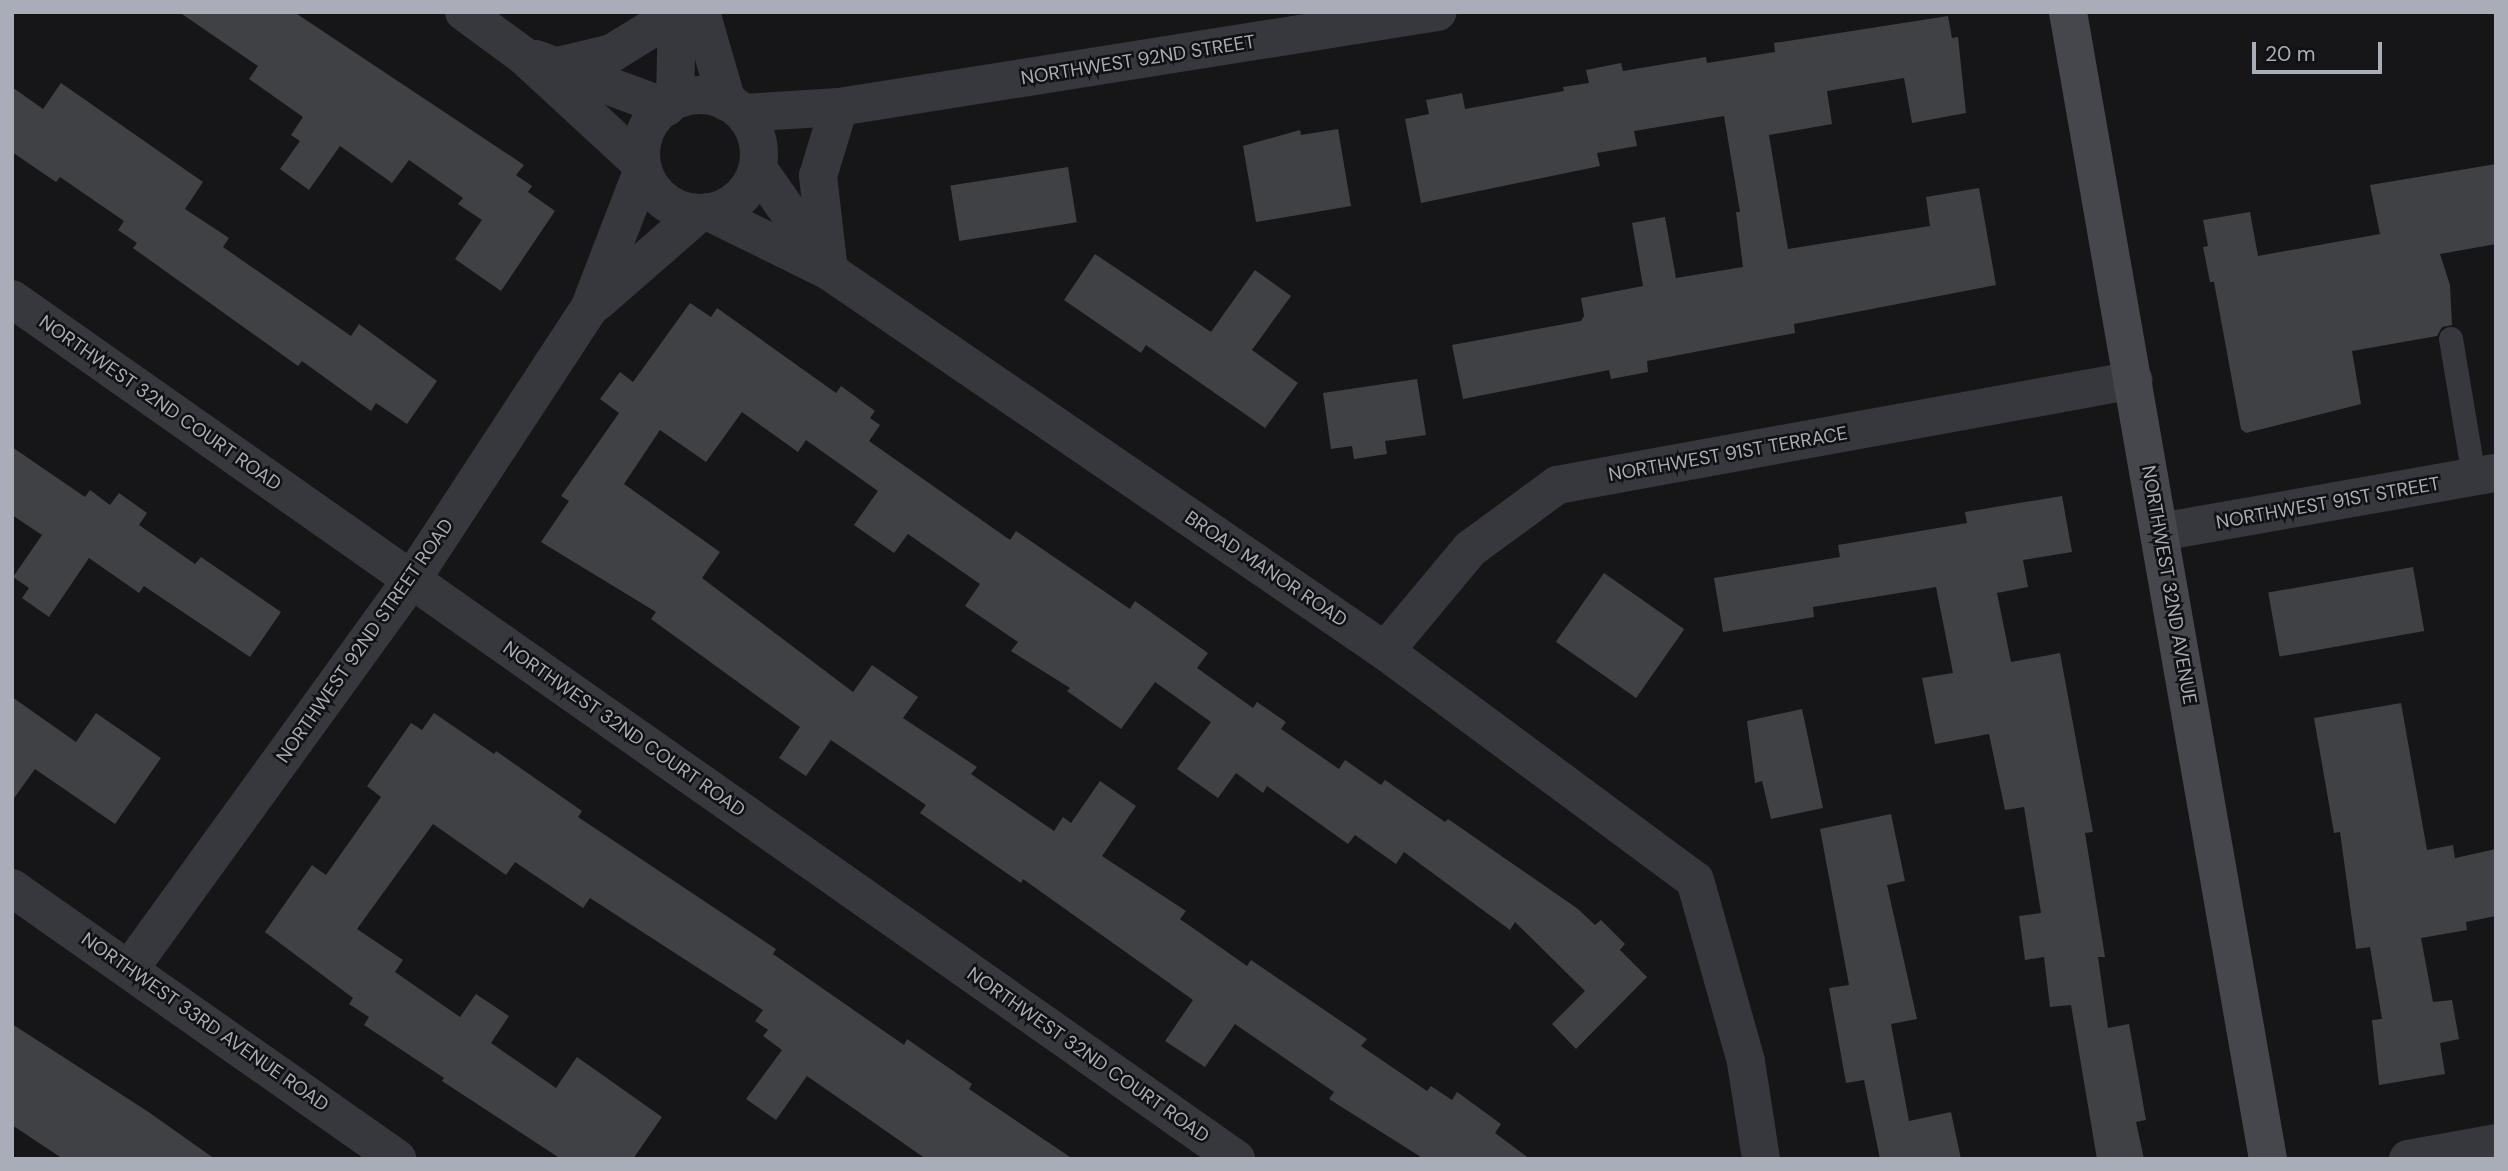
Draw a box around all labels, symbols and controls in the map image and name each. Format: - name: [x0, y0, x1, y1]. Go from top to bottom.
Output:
- scale bar: [2256, 28, 2386, 72]
- street label: NORTHWEST 92ND STREET: [1019, 30, 1257, 90]
- text: 20 m: [2265, 40, 2316, 68]
- street label: NORTHWEST 32ND COURT ROAD: [35, 310, 285, 496]
- street label: NORTHWEST 91ST TERRACE: [1607, 422, 1849, 486]
- street label: NORTHWEST 32ND AVENUE: [2137, 464, 2201, 706]
- street label: NORTHWEST 91ST STREET: [2214, 472, 2442, 534]
- street label: BROAD MANOR ROAD: [1181, 506, 1351, 632]
- street label: NORTHWEST 92ND STREET ROAD: [272, 515, 458, 767]
- street label: NORTHWEST 32ND COURT ROAD: [499, 636, 749, 822]
- street label: NORTHWEST 33RD AVENUE ROAD: [77, 928, 333, 1116]
- street label: NORTHWEST 32ND COURT ROAD: [963, 962, 1213, 1148]

